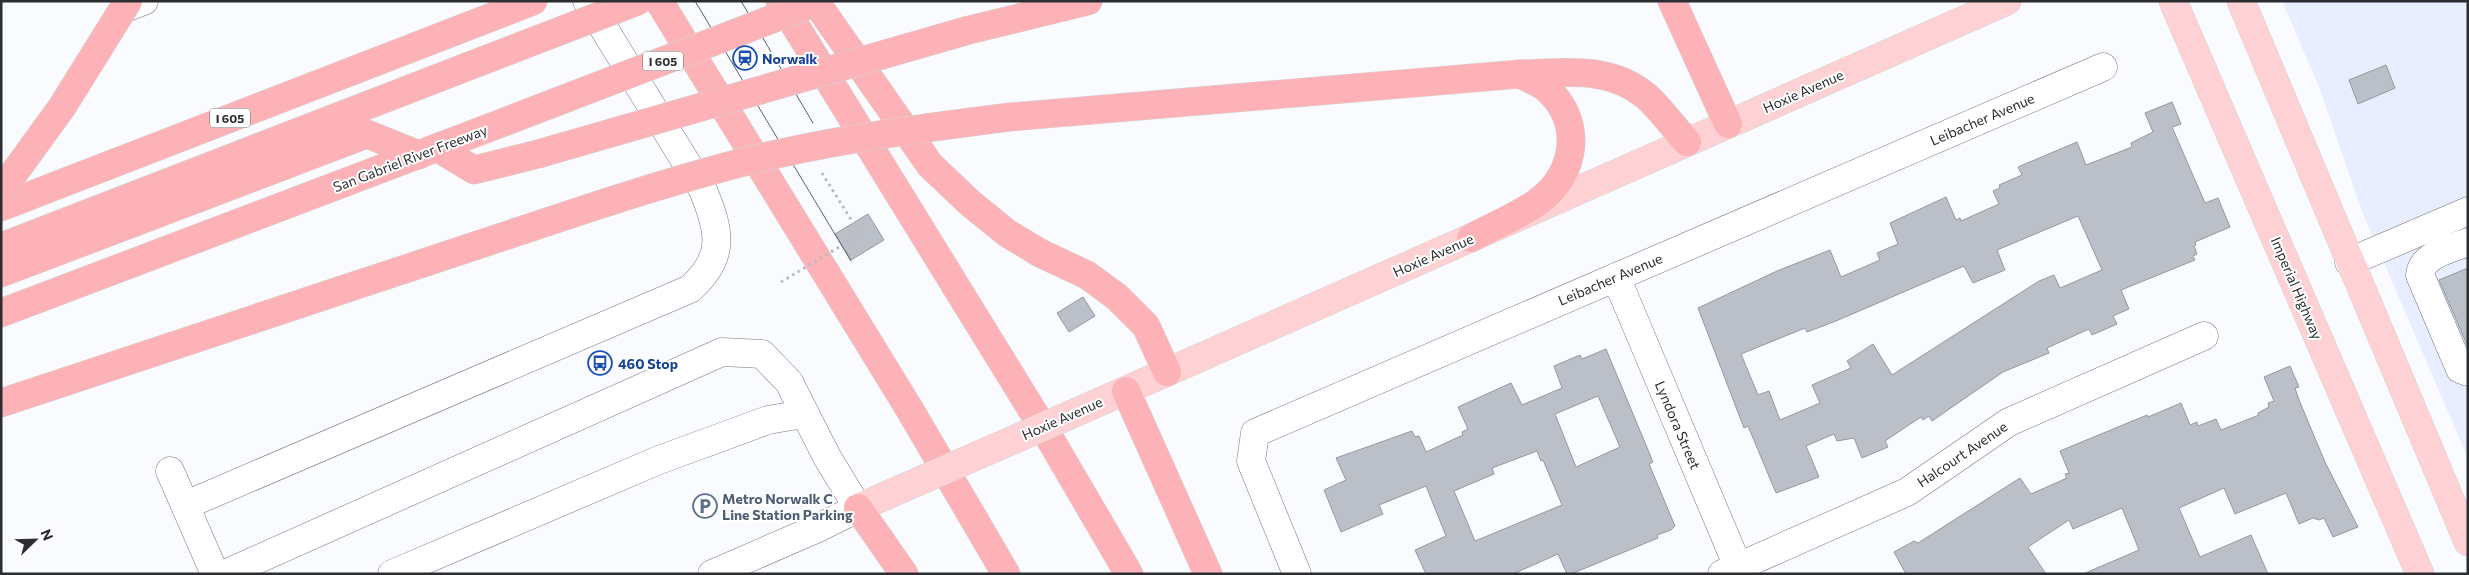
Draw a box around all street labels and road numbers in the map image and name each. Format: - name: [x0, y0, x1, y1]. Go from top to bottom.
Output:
- road number: I 605: [643, 51, 683, 70]
- street label: Hoxie Avenue: [1760, 66, 1846, 116]
- street label: Leibacher Avenue: [1927, 89, 2037, 149]
- road number: I 605: [210, 109, 250, 128]
- street label: San Gabriel River Freeway: [331, 121, 489, 195]
- street label: Hoxie Avenue: [1390, 230, 1476, 280]
- street label: Imperial Highway: [2268, 234, 2326, 342]
- street label: Leibacher Avenue: [1555, 249, 1665, 309]
- street label: Lyndora Street: [1652, 378, 1704, 472]
- street label: Hoxie Avenue: [1019, 393, 1105, 443]
- street label: Halcourt Avenue: [1914, 418, 2010, 490]

